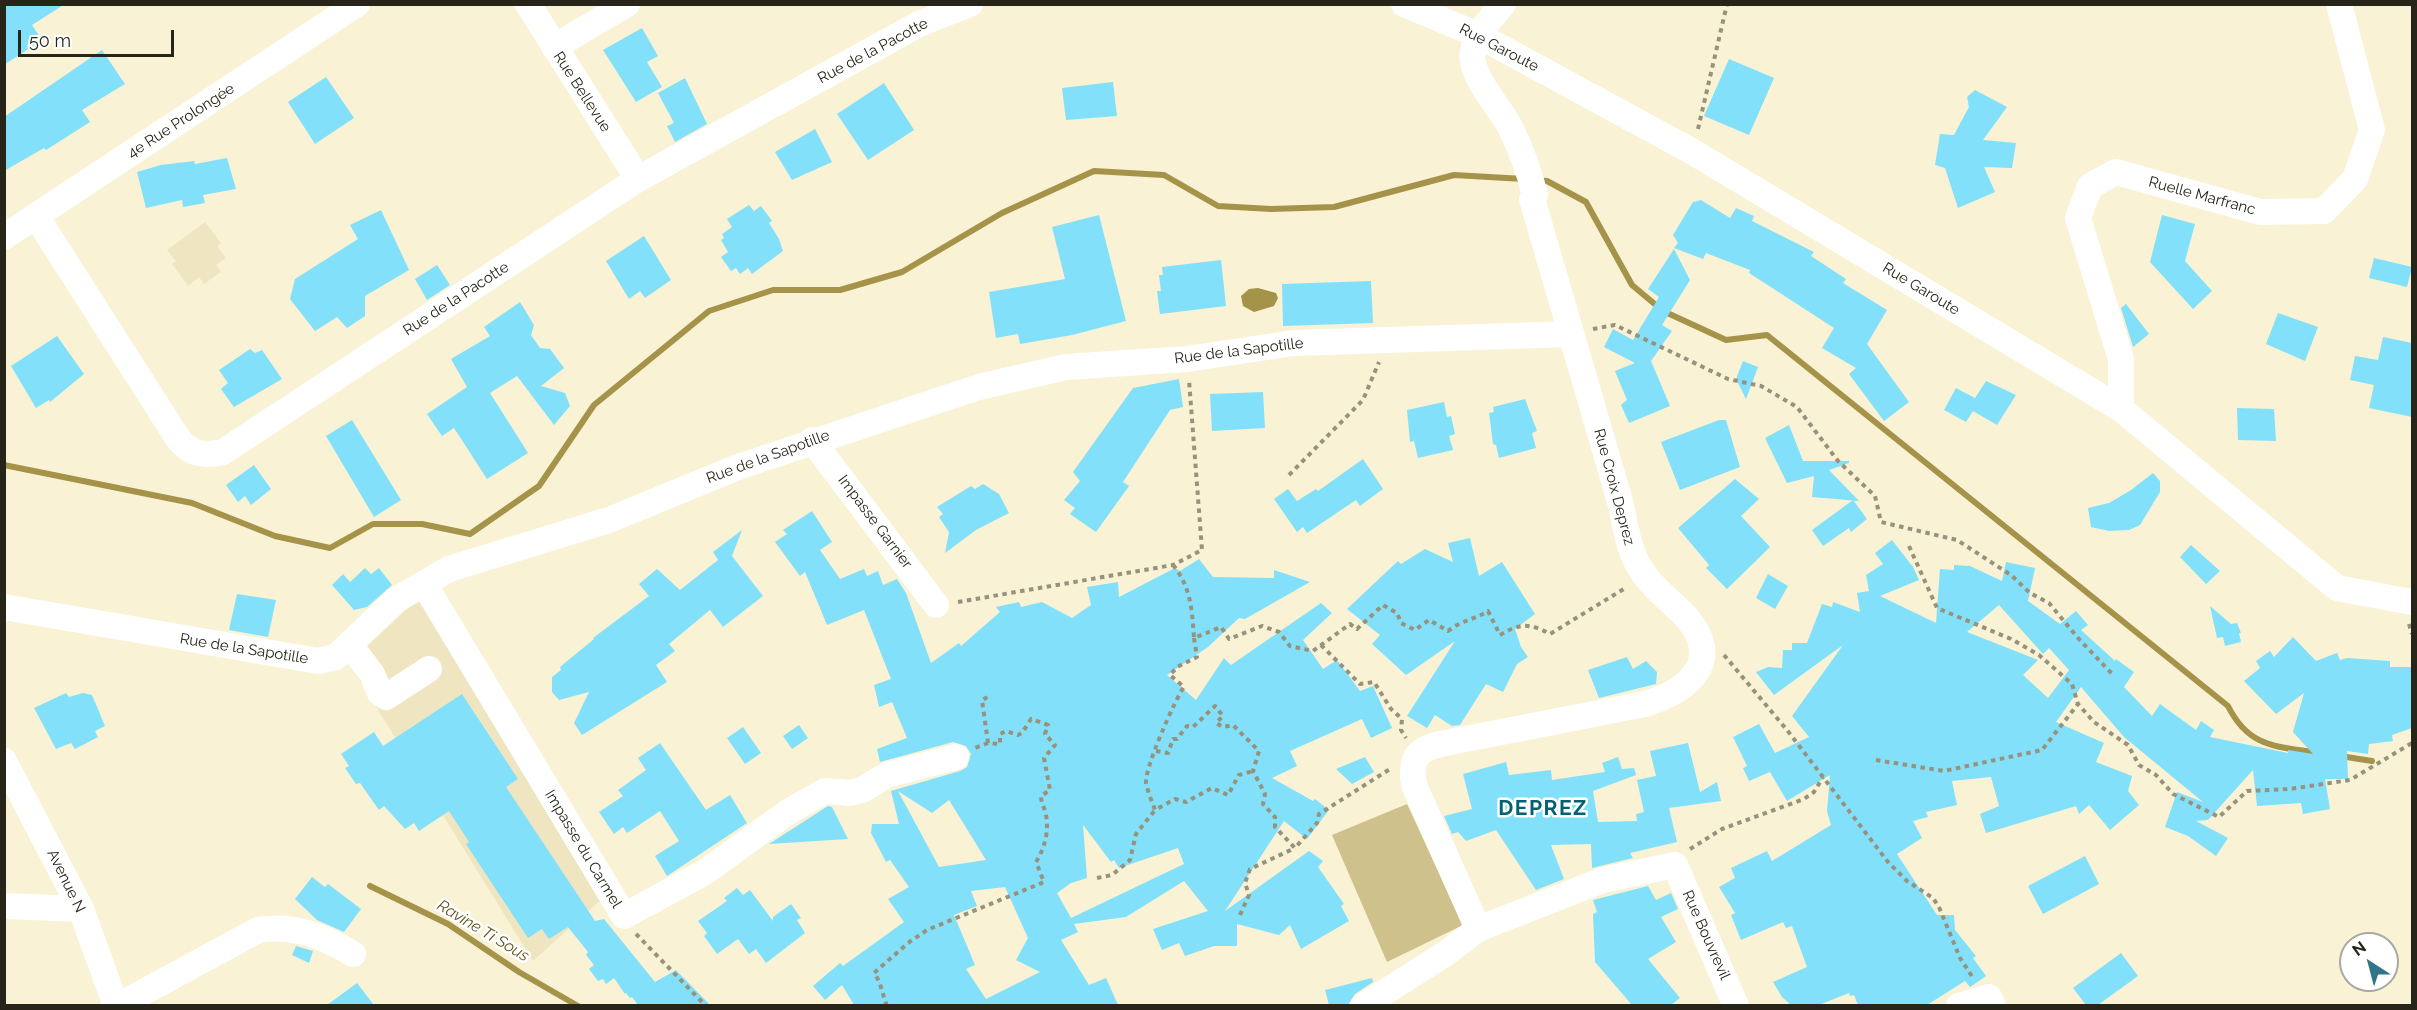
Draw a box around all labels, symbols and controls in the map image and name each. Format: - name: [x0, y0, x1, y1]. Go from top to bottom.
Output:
- street label: Rue de la Pacotte: [815, 14, 931, 88]
- scale bar: [21, 18, 177, 56]
- street label: Rue Garoute: [1456, 20, 1542, 76]
- text: 50 m: [29, 30, 71, 51]
- street label: Rue Bellevue: [549, 48, 615, 136]
- street label: 4e Rue Prolongée: [124, 80, 238, 162]
- street label: Ruelle Marfranc: [2147, 173, 2257, 219]
- street label: Rue de la Pacotte: [400, 258, 512, 340]
- street label: Rue Garoute: [1879, 259, 1963, 319]
- street label: Rue de la Sapotille: [1173, 334, 1305, 368]
- street label: Rue de la Sapotille: [704, 426, 832, 488]
- street label: Rue Croix Deprez: [1590, 427, 1638, 547]
- street label: Impasse Garnier: [834, 472, 916, 572]
- street label: Rue de la Sapotille: [178, 630, 310, 668]
- street label: Impasse du Carmel: [541, 787, 625, 911]
- district label: DEPREZ: [1498, 796, 1588, 822]
- street label: Avenue N: [43, 846, 89, 916]
- street label: Rue Bouvrevil: [1678, 887, 1734, 983]
- water label: Ravine Ti Sous: [434, 896, 532, 966]
- north arrow: [2339, 932, 2399, 992]
- text: N: [2349, 937, 2370, 960]

